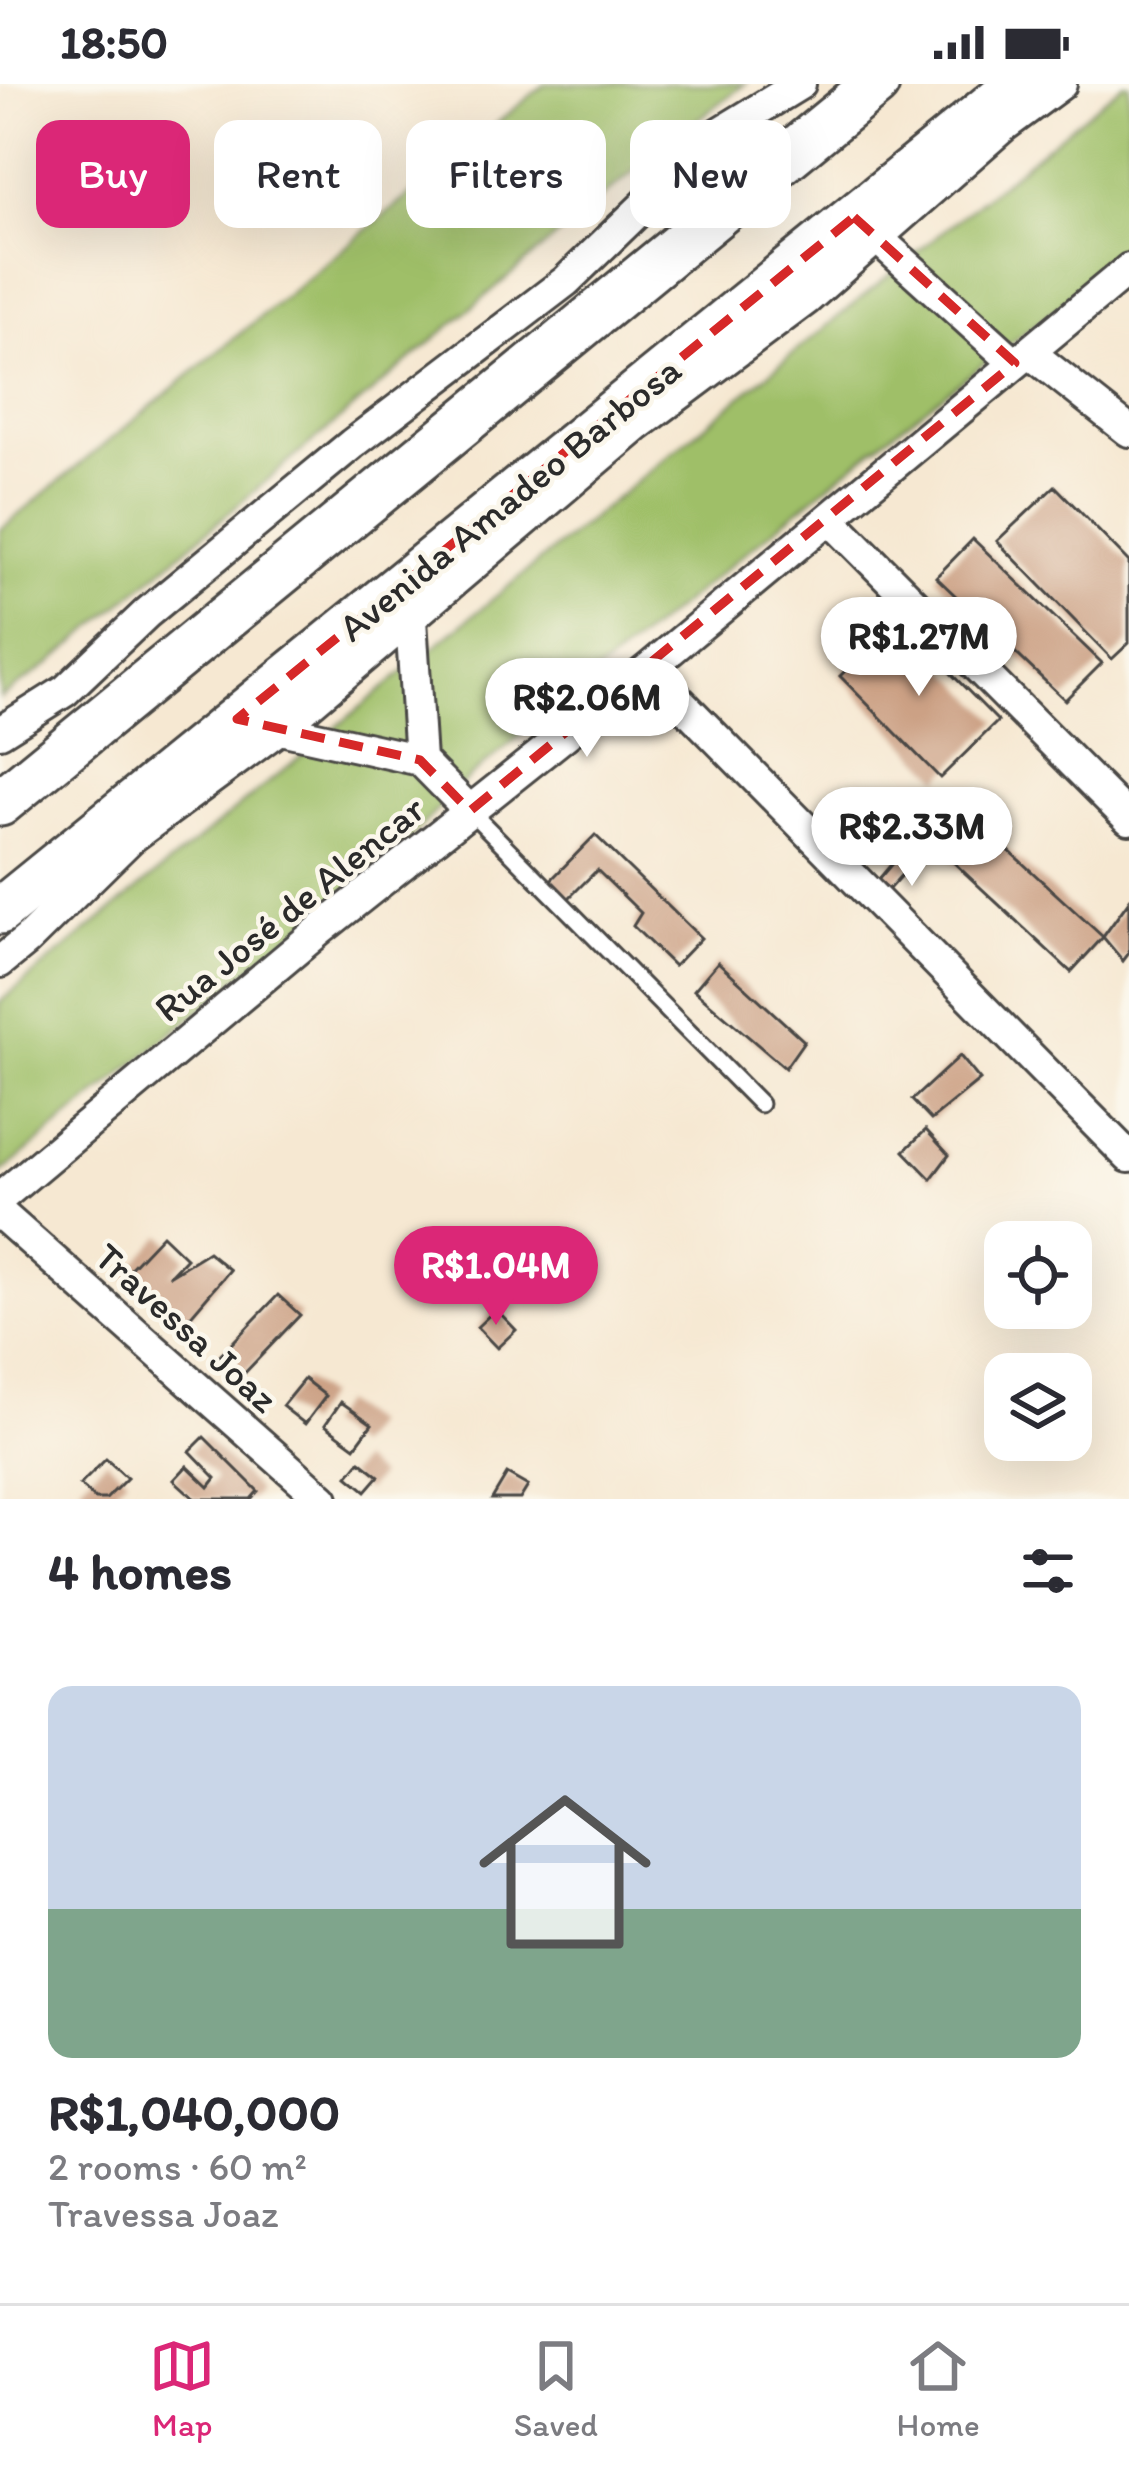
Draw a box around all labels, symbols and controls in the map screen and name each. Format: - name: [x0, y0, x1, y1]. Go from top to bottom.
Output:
- text: 18:50: [60, 15, 168, 69]
- chip: Buy: [36, 120, 190, 228]
- chip: Rent: [214, 120, 382, 228]
- chip: Filters: [406, 120, 606, 228]
- chip: New: [630, 120, 791, 228]
- street label: Avenida Amadeo Barbosa: [329, 346, 690, 651]
- pin: R$1.27M: [808, 597, 1030, 699]
- text: R$1.27M: [848, 612, 990, 659]
- pin: R$2.06M: [476, 658, 698, 760]
- text: R$2.06M: [512, 673, 662, 720]
- street label: Rua José de Alencar: [145, 785, 434, 1032]
- pin: R$2.33M: [801, 787, 1023, 889]
- text: R$2.33M: [838, 802, 986, 849]
- map controls: [984, 1221, 1092, 1461]
- button: locate: [984, 1221, 1092, 1329]
- pin: R$1.04M: [385, 1226, 607, 1328]
- street label: Travessa Joaz: [85, 1233, 288, 1422]
- text: R$1.04M: [421, 1241, 571, 1288]
- button: layers: [984, 1353, 1092, 1461]
- icon: filters: [1015, 1538, 1081, 1604]
- text: 4 homes: [48, 1541, 232, 1602]
- icon: home: [457, 1764, 673, 1980]
- text: R$1,040,000: [48, 2082, 340, 2143]
- text: 2 rooms · 60 m²: [48, 2143, 307, 2190]
- text: Travessa Joaz: [48, 2190, 279, 2237]
- tab: Map: [149, 2333, 215, 2444]
- tab: Saved: [514, 2333, 598, 2444]
- tab: Home: [897, 2333, 980, 2444]

